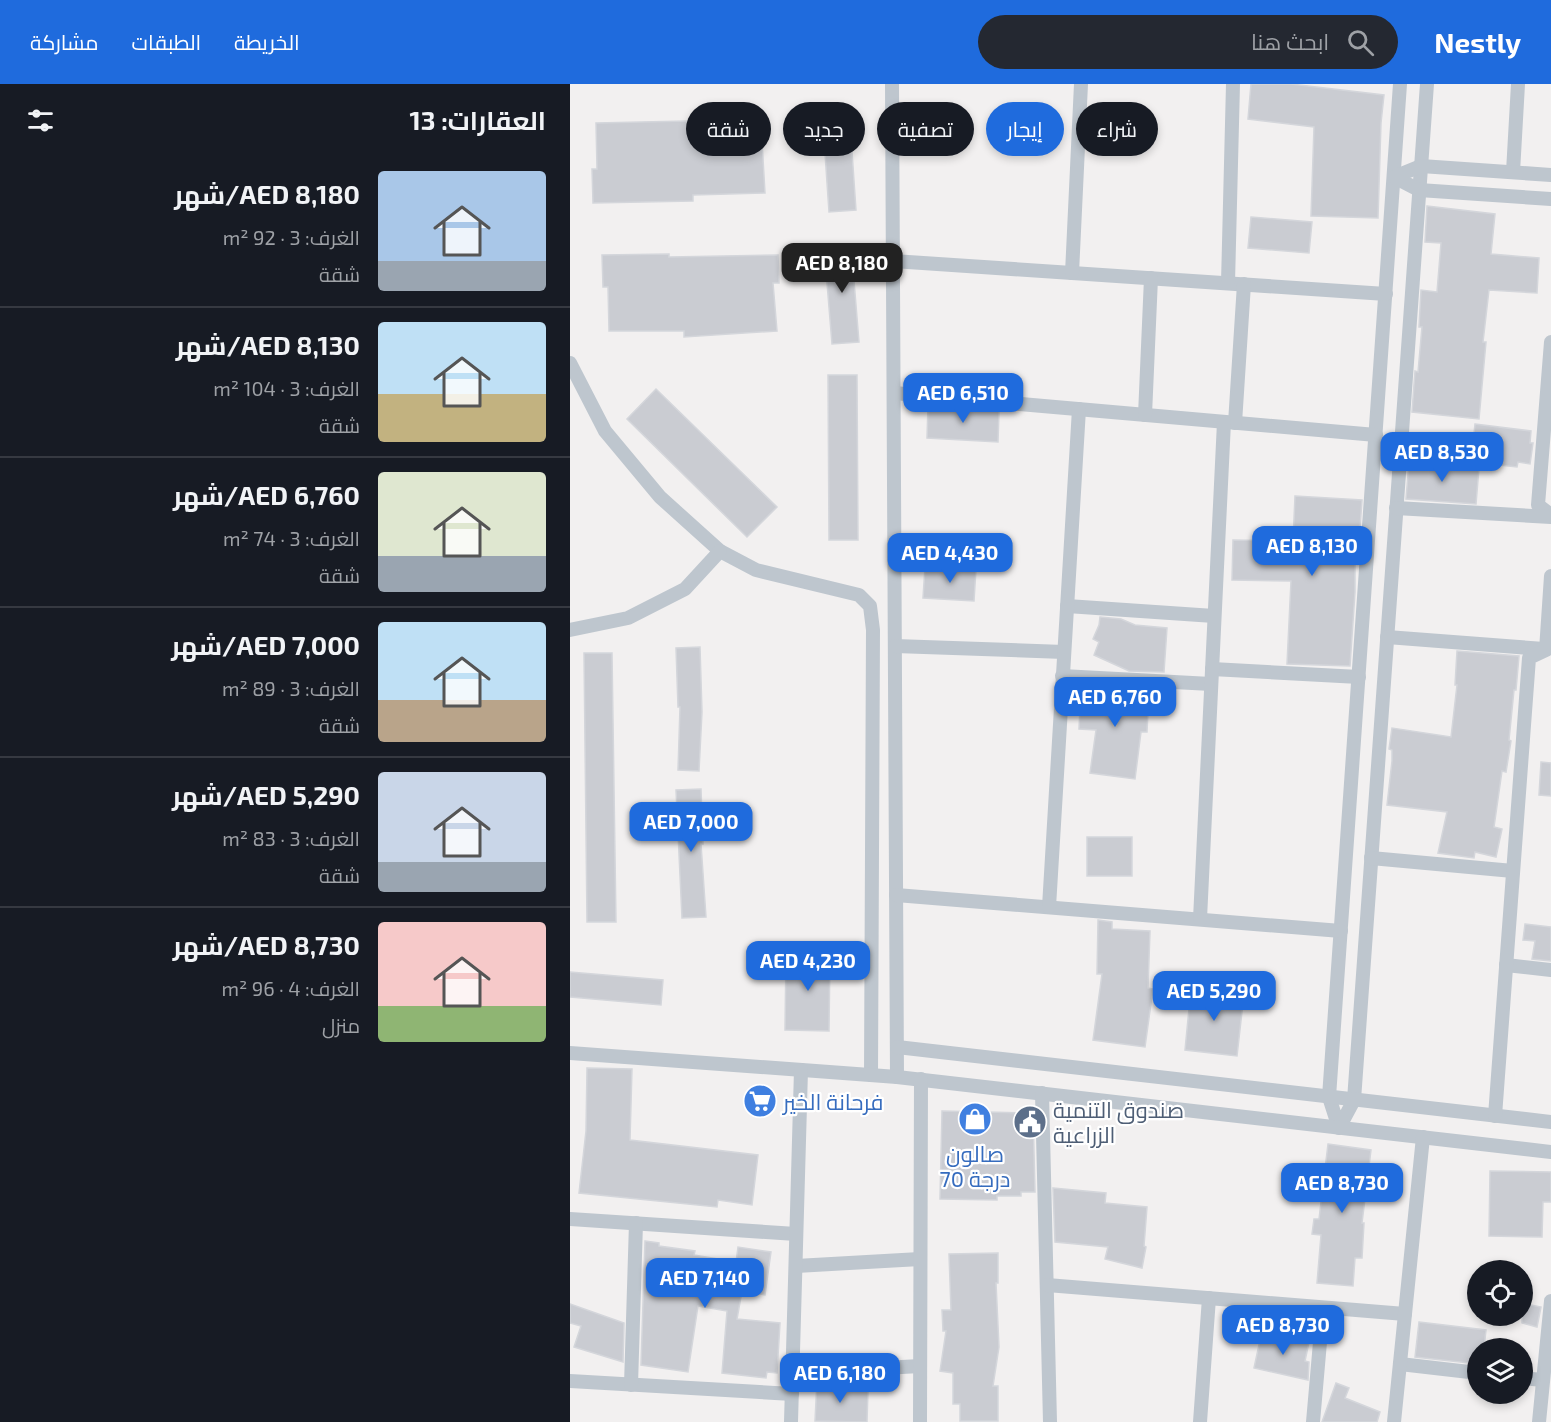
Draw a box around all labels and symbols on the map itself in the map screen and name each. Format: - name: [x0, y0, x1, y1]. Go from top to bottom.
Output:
- pin: AED 8,180: [773, 243, 911, 294]
- pin: AED 6,510: [894, 373, 1032, 424]
- pin: AED 8,530: [1373, 432, 1511, 483]
- pin: AED 8,130: [1243, 526, 1381, 577]
- pin: AED 4,430: [881, 533, 1019, 584]
- pin: AED 6,760: [1046, 677, 1184, 728]
- pin: AED 7,000: [622, 802, 760, 853]
- pin: AED 4,230: [739, 941, 877, 992]
- pin: AED 5,290: [1145, 971, 1283, 1022]
- supermarket icon: فرحانة الخير: [742, 1083, 778, 1119]
- place label: فرحانة الخير: [781, 1088, 883, 1115]
- place label: صندوق التنمية الزراعية: [1053, 1096, 1184, 1148]
- shop icon: صالون 70 درجة: [957, 1101, 993, 1137]
- public building icon: صندوق التنمية الزراعية: [1012, 1104, 1048, 1140]
- place label: صالون 70 درجة: [940, 1140, 1010, 1192]
- pin: AED 8,730: [1273, 1163, 1411, 1214]
- pin: AED 7,140: [636, 1258, 774, 1309]
- pin: AED 8,730: [1214, 1305, 1352, 1356]
- pin: AED 6,180: [771, 1353, 909, 1404]

